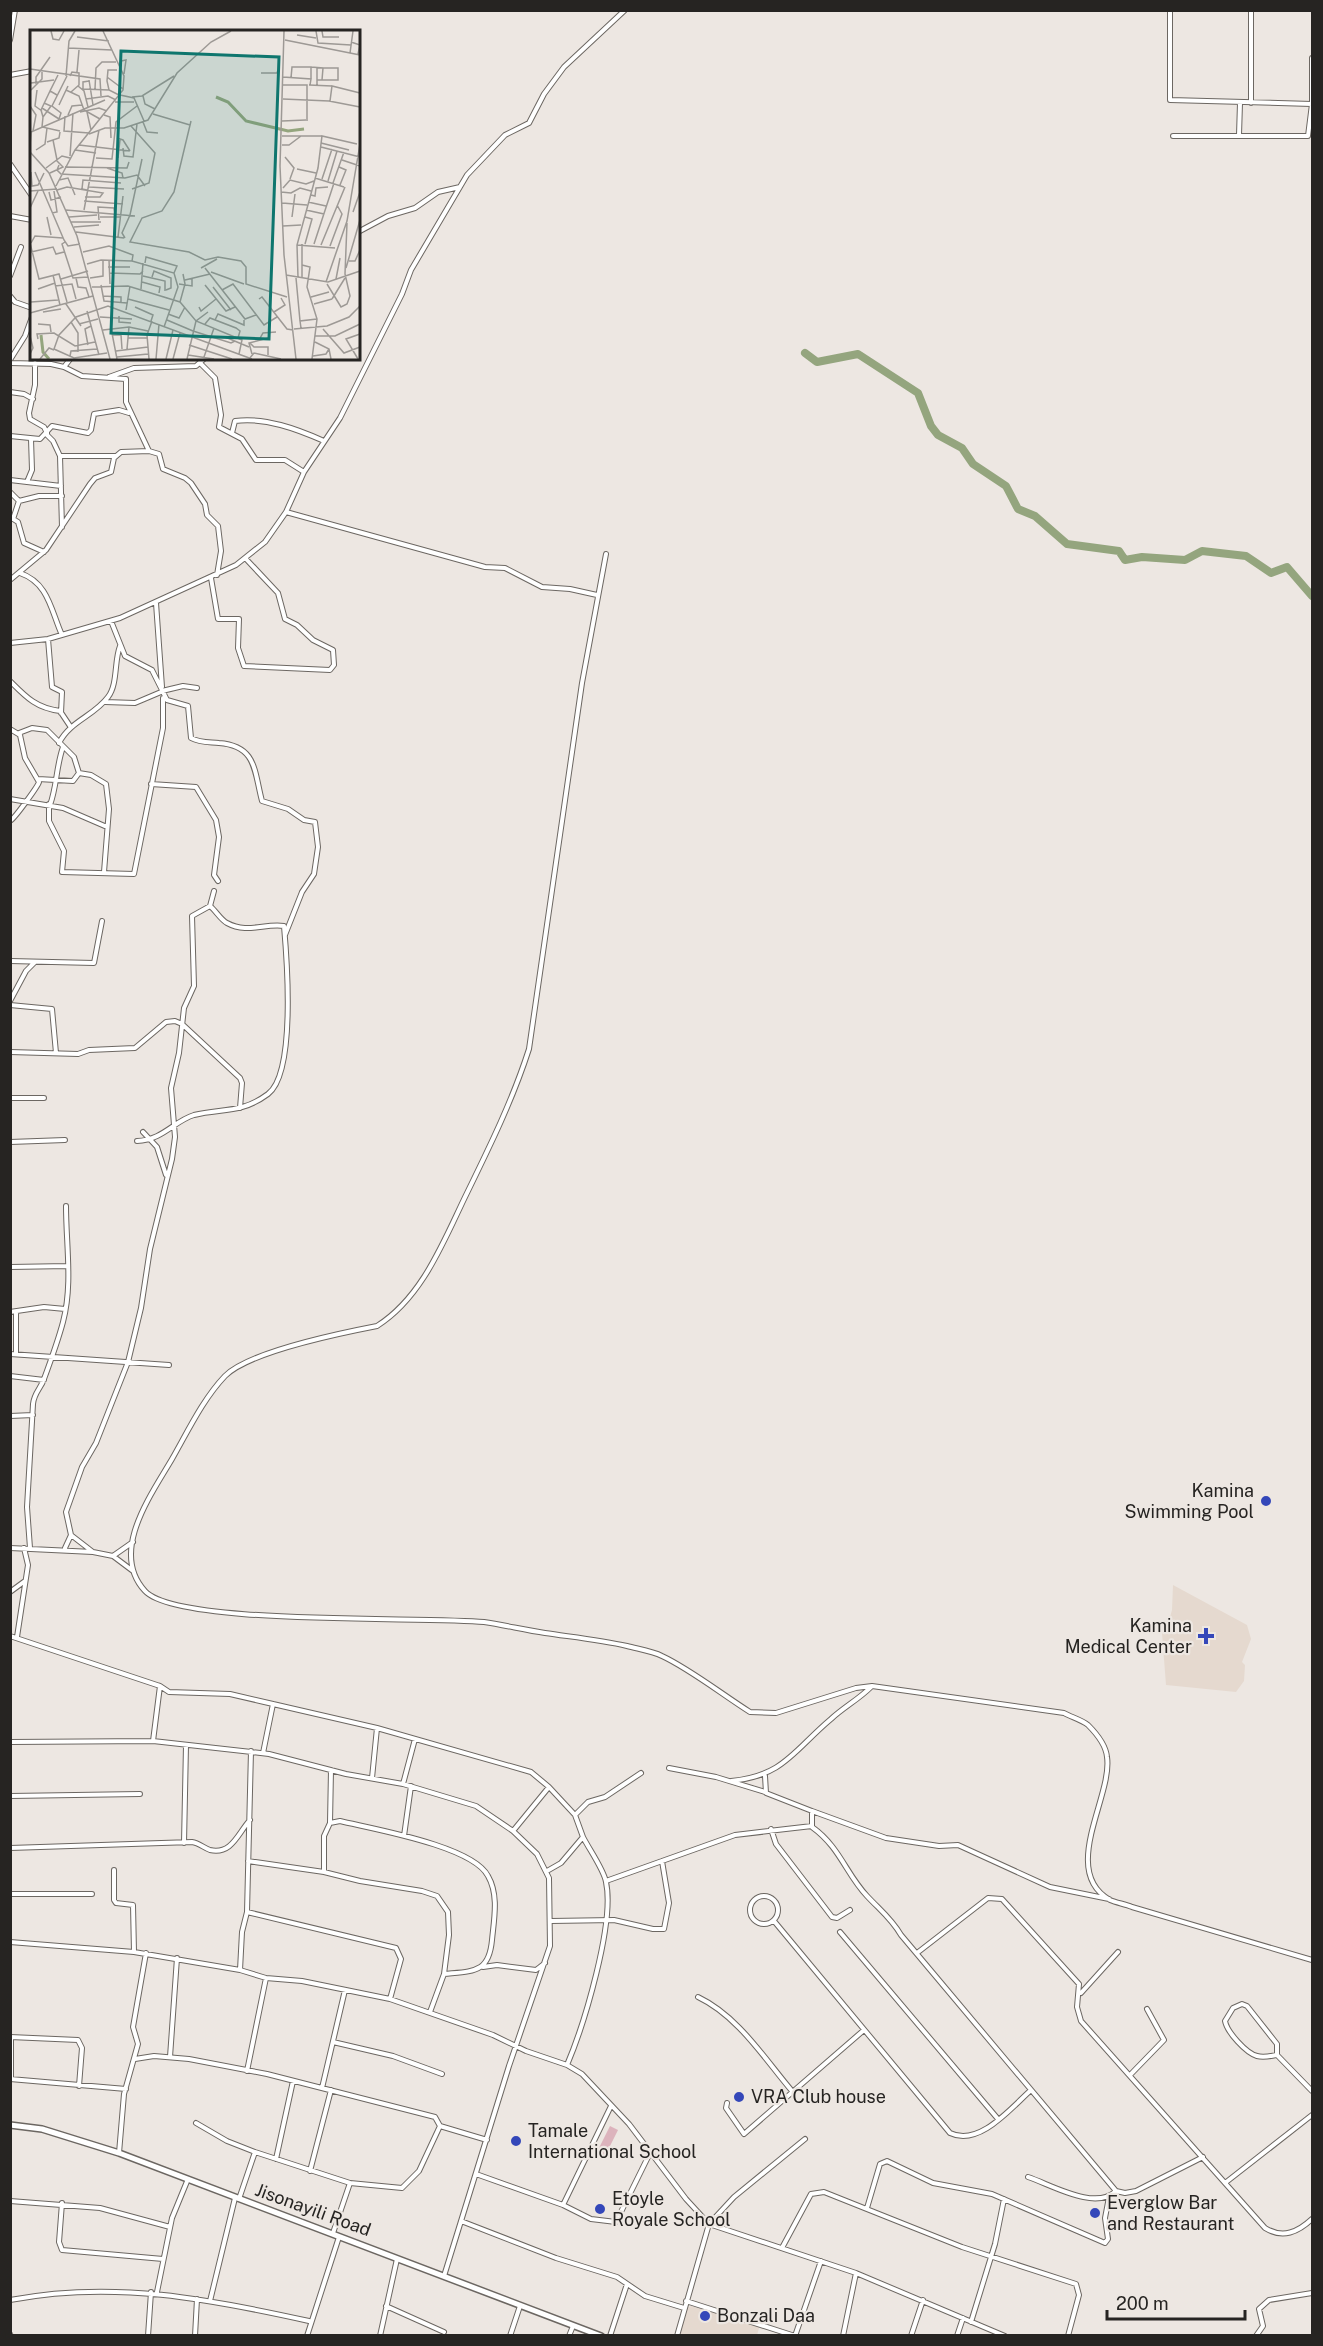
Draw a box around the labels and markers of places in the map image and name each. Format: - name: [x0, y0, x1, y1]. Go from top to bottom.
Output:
- place label: Kamina Swimming Pool: [1124, 1480, 1254, 1522]
- marker: Kamina Swimming Pool: [1259, 1494, 1273, 1508]
- place label: Kamina Medical Center: [1065, 1615, 1192, 1657]
- marker: Kamina Medical Center: [1197, 1627, 1215, 1645]
- place label: VRA Club house: [751, 2086, 886, 2107]
- marker: VRA Club house: [732, 2090, 746, 2104]
- place label: Tamale International School: [528, 2120, 697, 2162]
- marker: Tamale International School: [509, 2134, 523, 2148]
- place label: Etoyle Royale School: [612, 2188, 731, 2230]
- place label: Everglow Bar and Restaurant: [1107, 2192, 1235, 2234]
- marker: Etoyle Royale School: [593, 2202, 607, 2216]
- marker: Everglow Bar and Restaurant: [1088, 2206, 1102, 2220]
- place label: Bonzali Daa: [717, 2305, 815, 2326]
- marker: Bonzali Daa: [698, 2309, 712, 2323]

